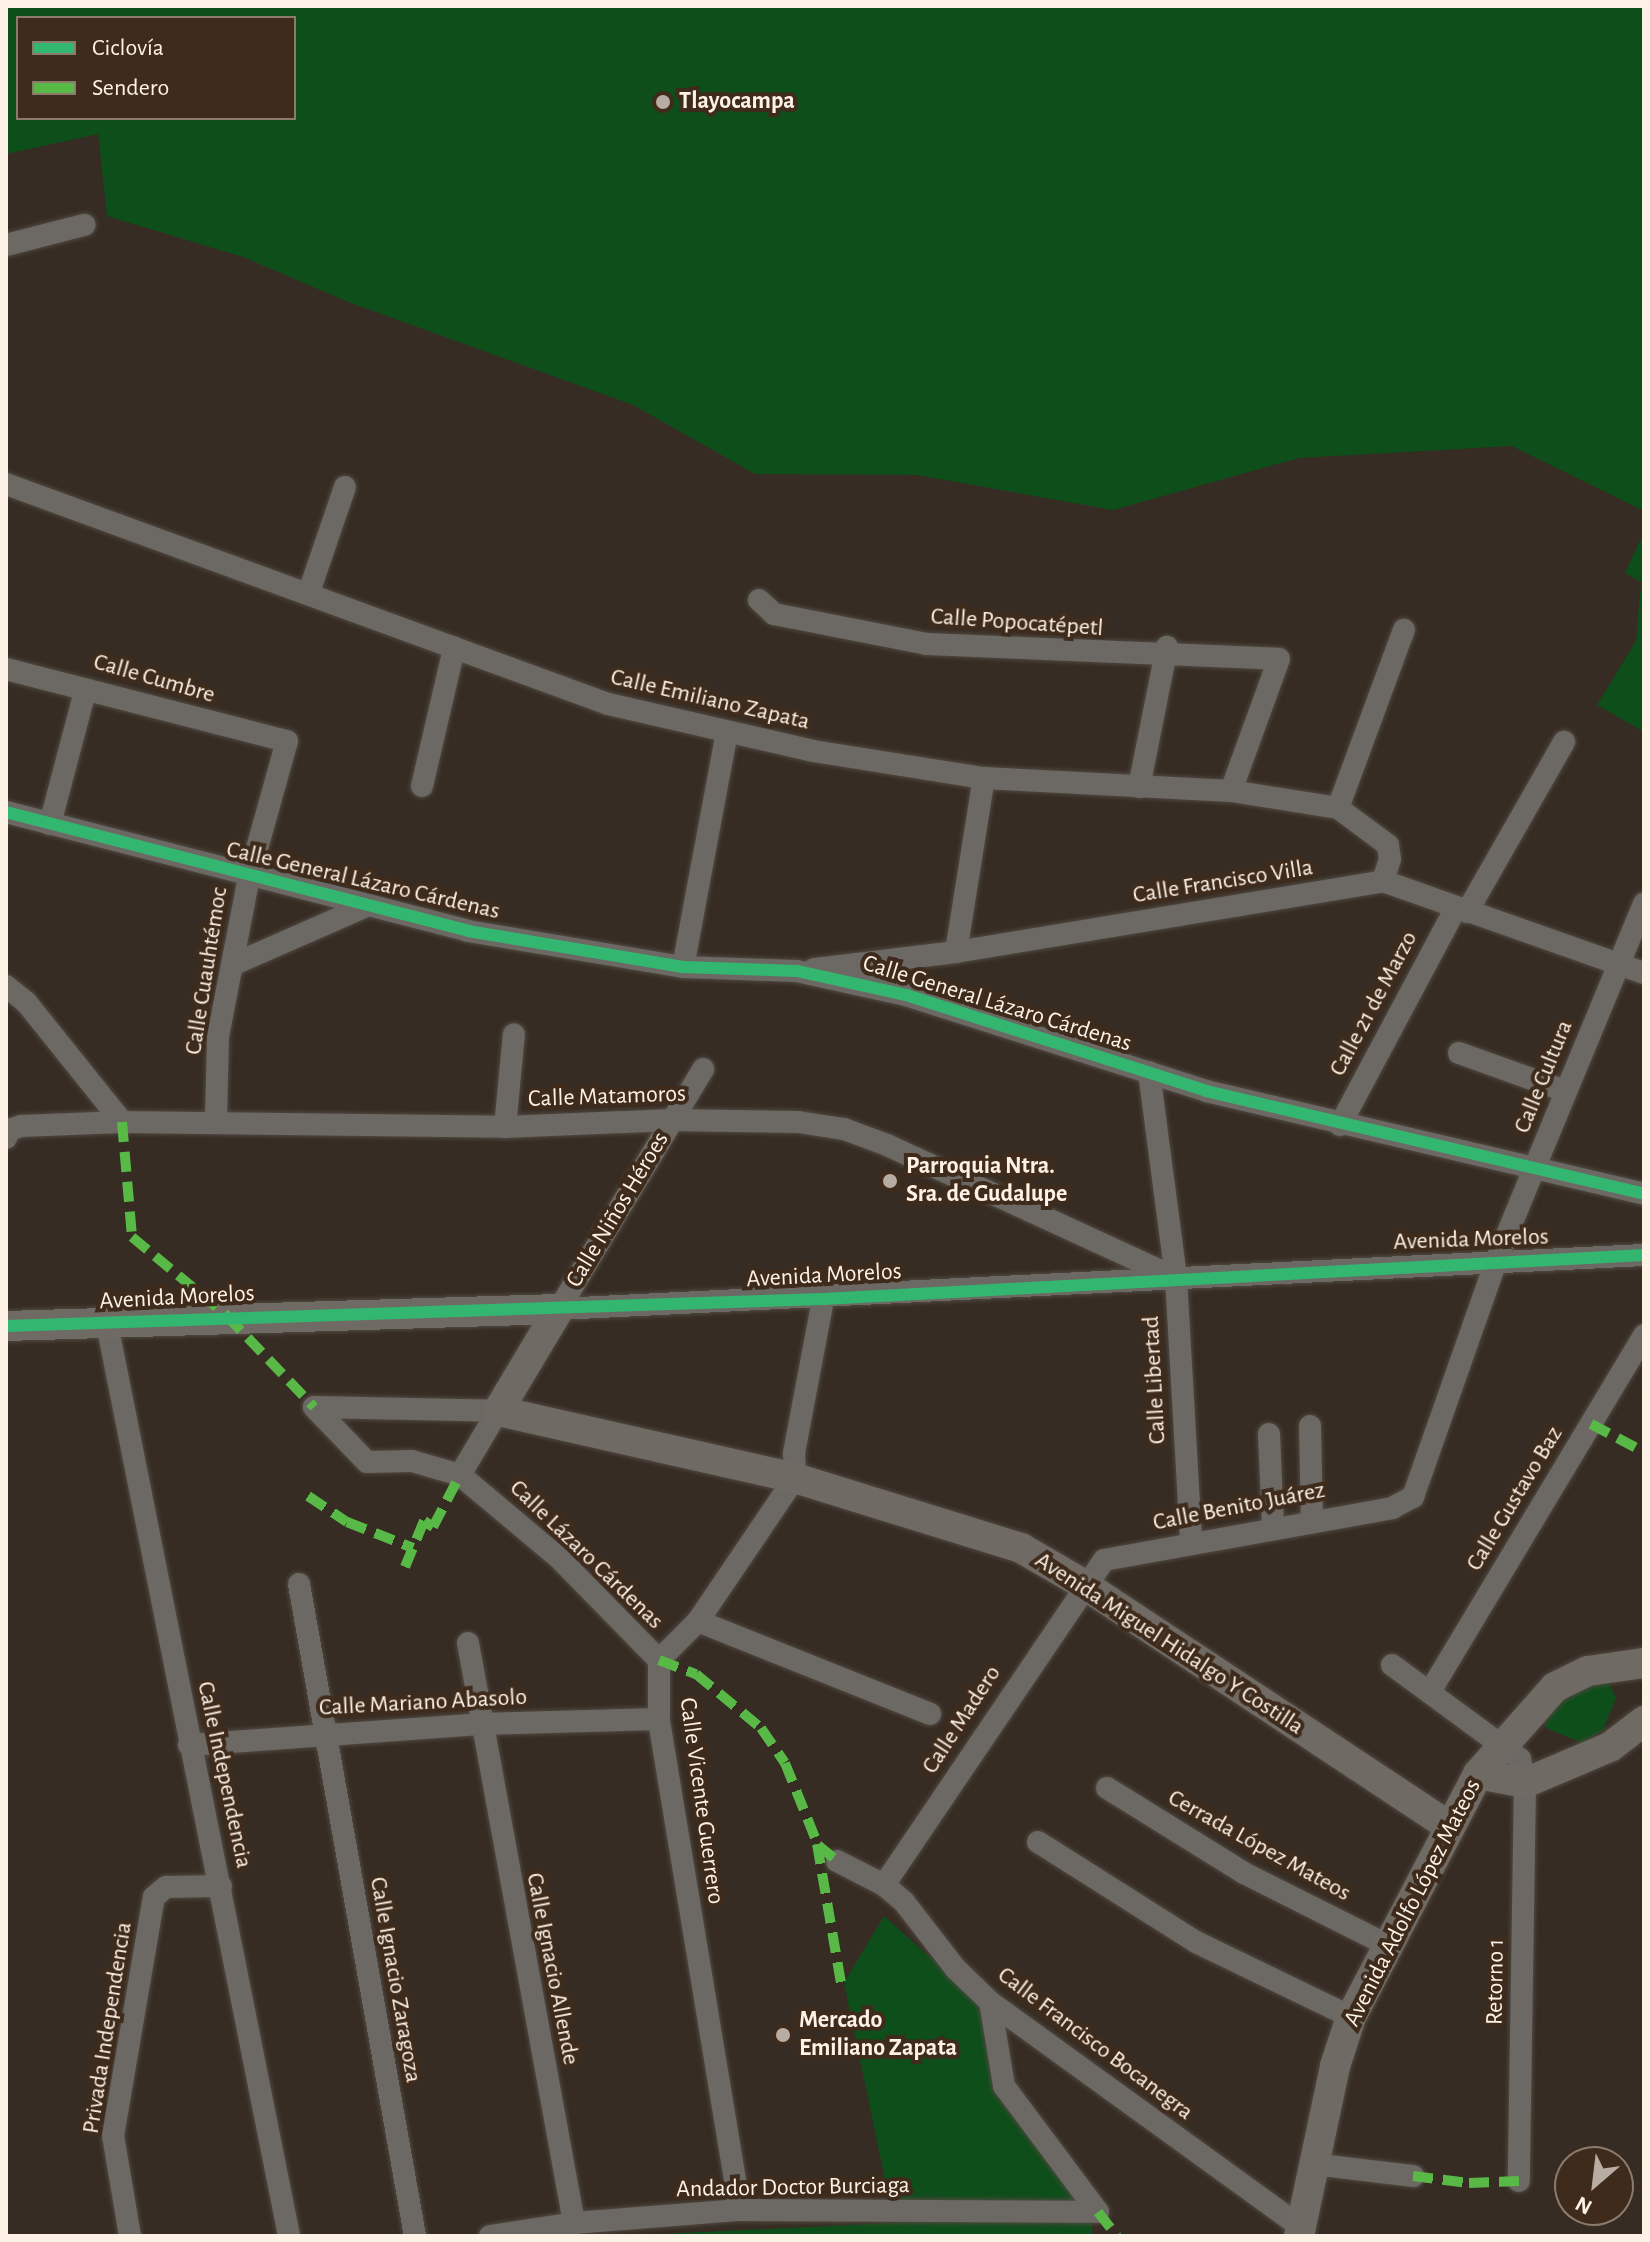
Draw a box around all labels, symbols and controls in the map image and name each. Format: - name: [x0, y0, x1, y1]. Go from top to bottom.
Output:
- legend: [16, 16, 296, 120]
- text: Ciclovía: [92, 36, 164, 60]
- text: Sendero: [92, 76, 169, 100]
- place label: Tlayocampa: [679, 88, 795, 116]
- marker: Tlayocampa: [654, 93, 672, 111]
- street label: Calle Popocatépetl: [930, 603, 1104, 643]
- street label: Calle Cumbre: [90, 648, 218, 710]
- street label: Calle Emiliano Zapata: [608, 663, 812, 737]
- street label: Calle General Lázaro Cárdenas: [224, 836, 502, 926]
- street label: Calle Francisco Villa: [1131, 854, 1315, 910]
- street label: Calle Cuauhtémoc: [180, 885, 234, 1057]
- street label: Calle 21 de Marzo: [1324, 927, 1424, 1081]
- street label: Calle General Lázaro Cárdenas: [859, 949, 1135, 1059]
- street label: Calle Cultura: [1508, 1016, 1580, 1138]
- street label: Calle Matamoros: [528, 1080, 686, 1114]
- street label: Calle Niños Héroes: [560, 1127, 676, 1293]
- place label: Parroquia Ntra. Sra. de Gudalupe: [906, 1153, 1067, 1209]
- marker: Parroquia Ntra. Sra. de Gudalupe: [881, 1172, 899, 1190]
- street label: Avenida Morelos: [1393, 1223, 1549, 1257]
- street label: Avenida Morelos: [746, 1258, 902, 1294]
- street label: Avenida Morelos: [99, 1280, 255, 1316]
- street label: Calle Libertad: [1137, 1315, 1173, 1445]
- street label: Calle Gustavo Baz: [1461, 1422, 1569, 1576]
- street label: Calle Lázaro Cárdenas: [503, 1474, 669, 1636]
- street label: Calle Benito Juárez: [1151, 1476, 1327, 1538]
- street label: Avenida Miguel Hidalgo Y Costilla: [1029, 1546, 1309, 1742]
- street label: Calle Madero: [916, 1660, 1008, 1780]
- street label: Calle Independencia: [190, 1679, 258, 1871]
- street label: Calle Mariano Abasolo: [318, 1683, 528, 1723]
- street label: Calle Vicente Guerrero: [672, 1696, 730, 1906]
- street label: Avenida Adolfo López Mateos: [1338, 1775, 1488, 2031]
- street label: Cerrada López Mateos: [1163, 1784, 1355, 1908]
- street label: Calle Ignacio Allende: [519, 1871, 585, 2067]
- street label: Calle Ignacio Zaragoza: [363, 1875, 427, 2085]
- street label: Privada Independencia: [77, 1920, 139, 2136]
- street label: Retorno 1: [1481, 1938, 1511, 2026]
- street label: Calle Francisco Bocanegra: [992, 1961, 1198, 2127]
- place label: Mercado Emiliano Zapata: [799, 2007, 957, 2063]
- marker: Mercado Emiliano Zapata: [774, 2026, 792, 2044]
- north arrow: [1554, 2146, 1634, 2226]
- street label: Andador Doctor Burciaga: [676, 2172, 910, 2204]
- text: N: [1572, 2192, 1596, 2219]

